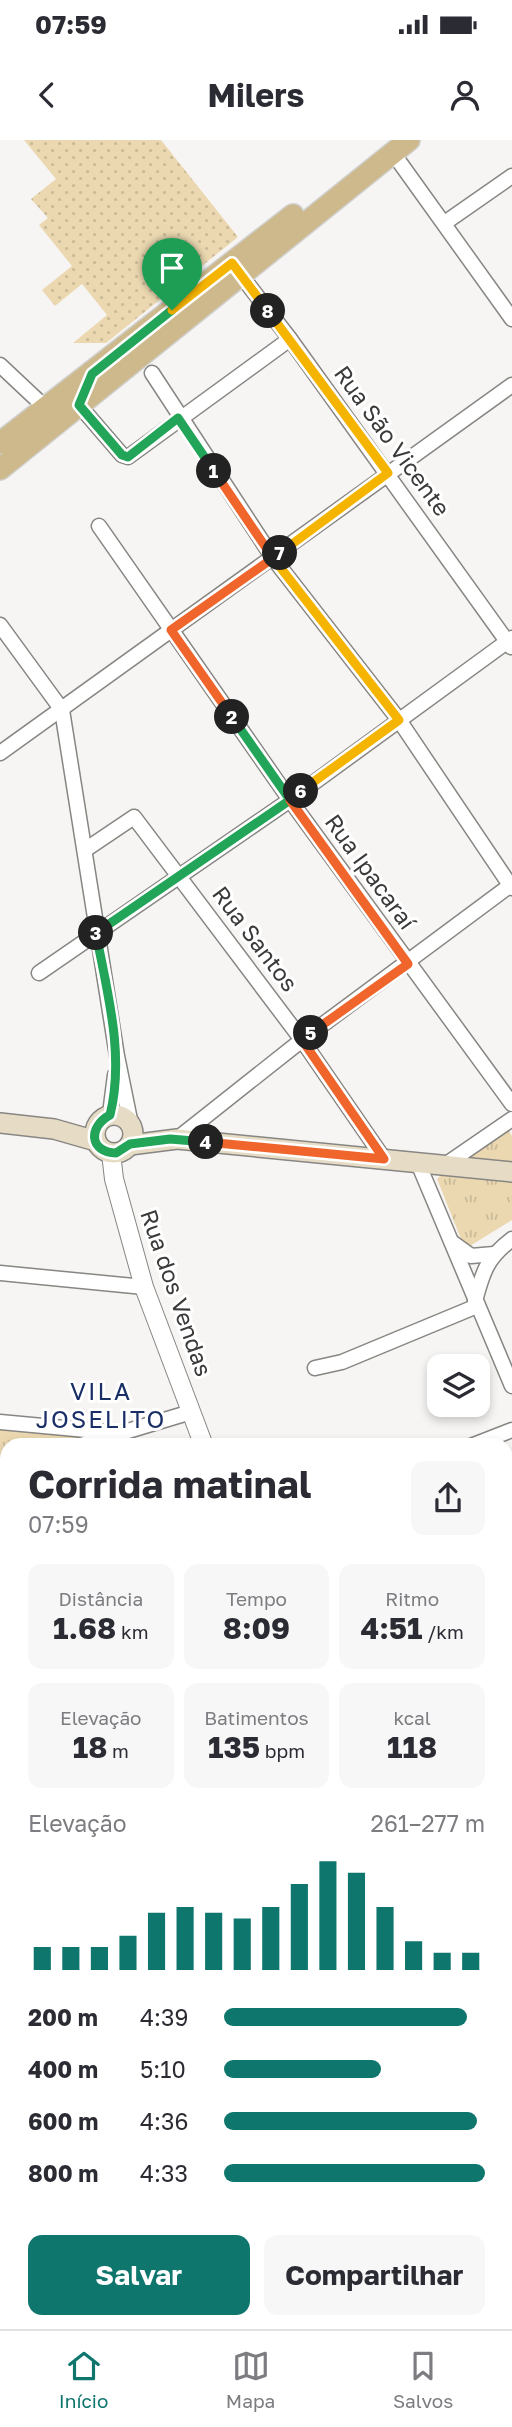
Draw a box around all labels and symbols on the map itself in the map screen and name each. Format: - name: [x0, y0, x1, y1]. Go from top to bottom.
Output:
- pin: [142, 238, 202, 310]
- pin: 8: [250, 294, 286, 328]
- street label: Rua São Vicente: [329, 360, 457, 521]
- pin: 1: [196, 454, 232, 488]
- pin: 7: [262, 536, 298, 570]
- pin: 2: [215, 700, 250, 734]
- pin: 6: [284, 774, 318, 808]
- street label: Rua Ipacaraí: [320, 808, 423, 936]
- street label: Rua Santos: [207, 880, 304, 997]
- pin: 3: [78, 916, 114, 950]
- pin: 5: [294, 1016, 328, 1050]
- pin: 4: [188, 1124, 224, 1160]
- street label: Rua dos Vendas: [135, 1206, 219, 1380]
- district label: VILA JOSELITO: [36, 1376, 166, 1433]

